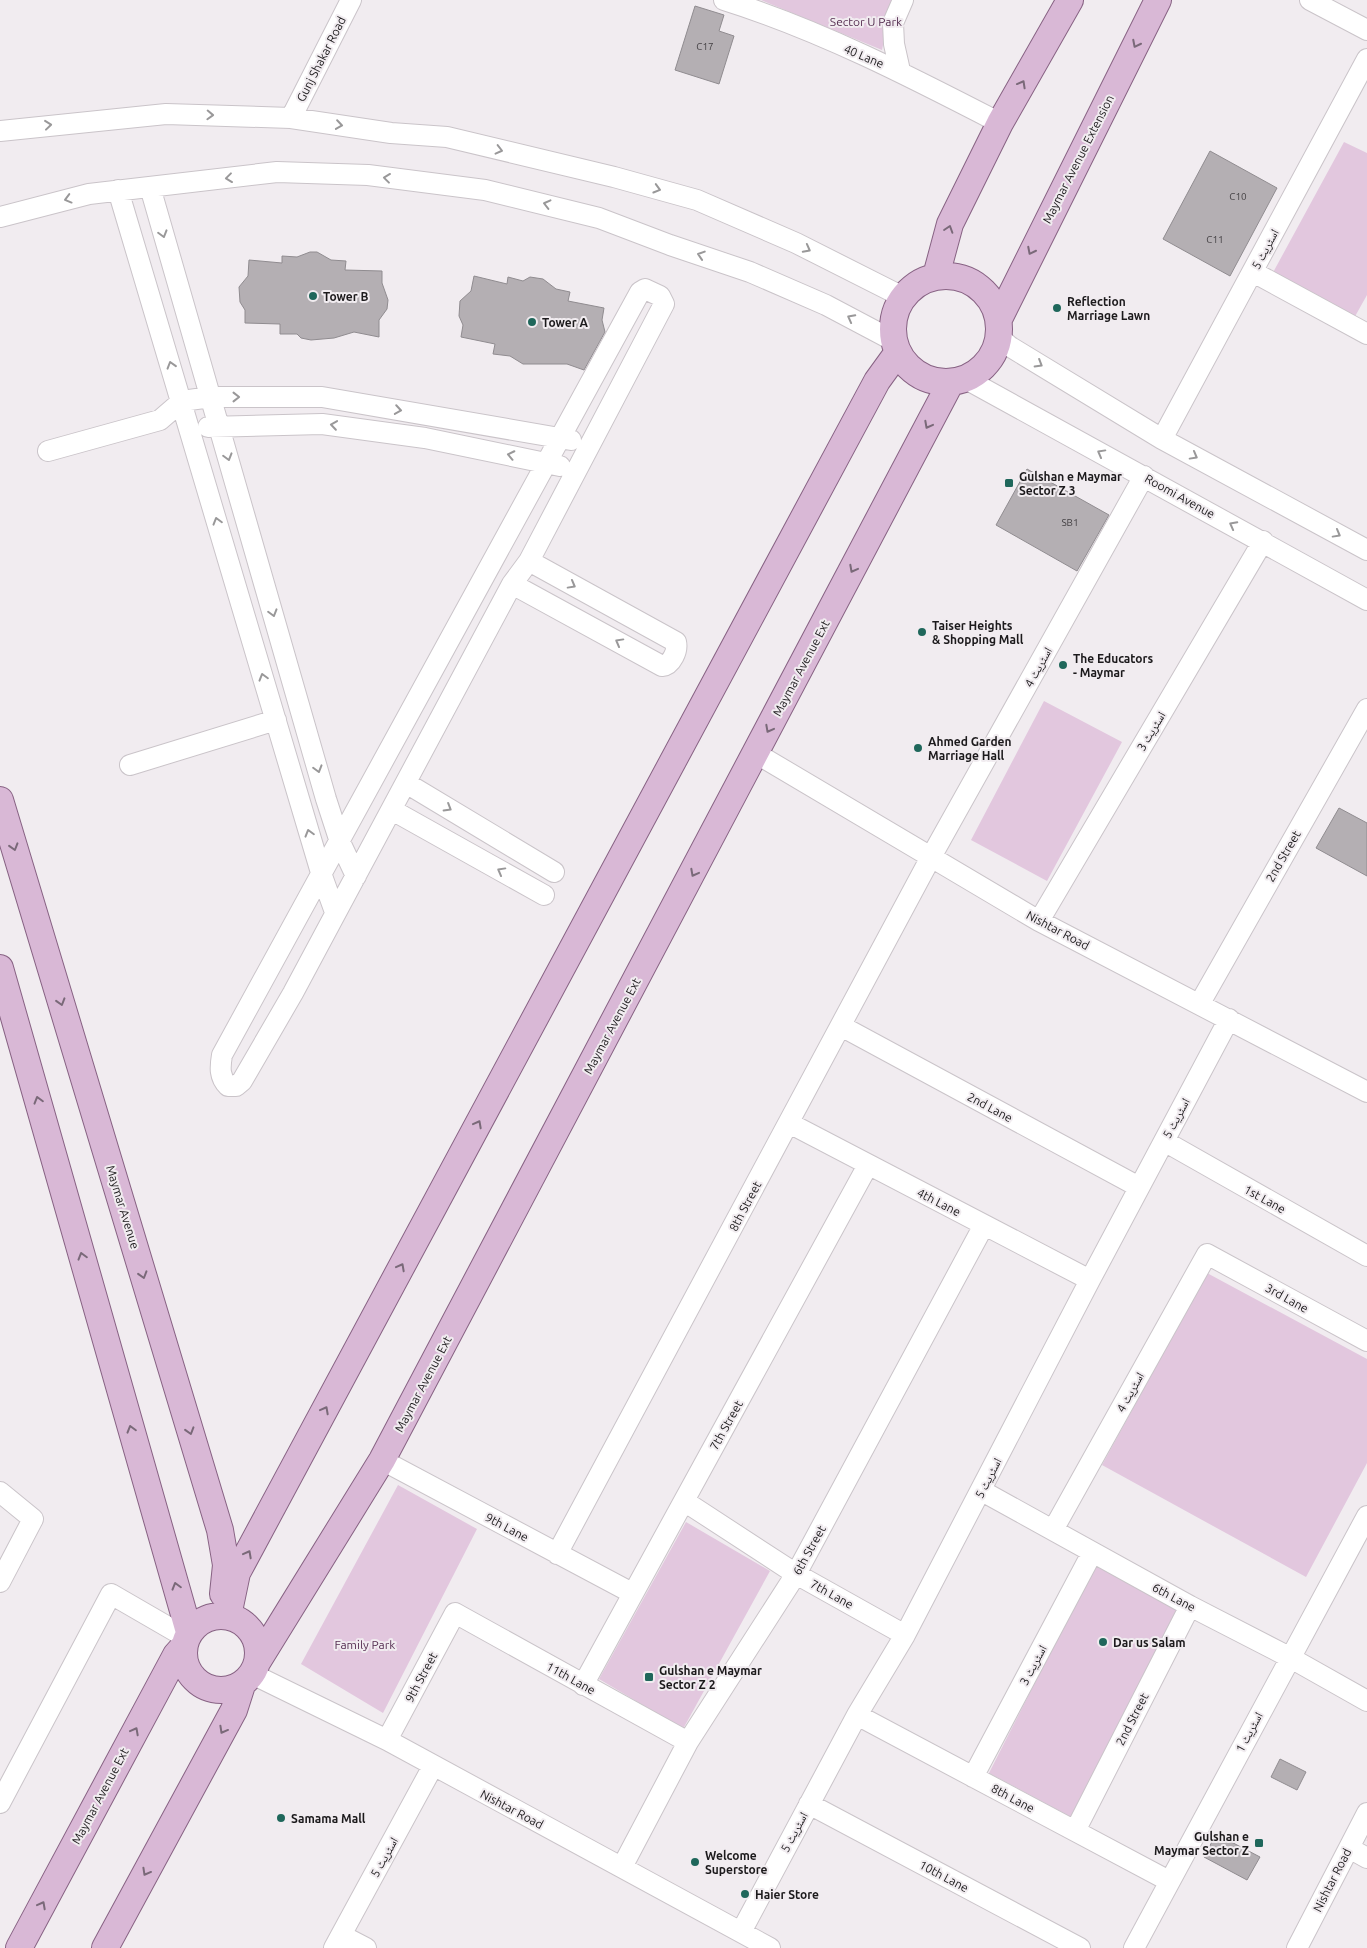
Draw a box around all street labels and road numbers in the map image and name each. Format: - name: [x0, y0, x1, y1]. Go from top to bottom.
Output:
- street label: Gunj Shakar Road: [294, 14, 348, 104]
- street label: 40 Lane: [842, 42, 886, 70]
- street label: Maymar Avenue Extension: [1040, 93, 1116, 225]
- street label: اسٹریٹ 5: [1249, 227, 1282, 272]
- street label: Roomi Avenue: [1143, 471, 1217, 521]
- street label: Maymar Avenue Ext: [770, 617, 832, 718]
- street label: اسٹریٹ 4: [1022, 645, 1055, 690]
- street label: اسٹریٹ 3: [1134, 709, 1169, 754]
- street label: 2nd Street: [1263, 828, 1303, 884]
- street label: Nishtar Road: [1024, 908, 1092, 952]
- street label: Maymar Avenue Ext: [581, 975, 643, 1076]
- street label: 2nd Lane: [965, 1090, 1015, 1124]
- street label: اسٹریٹ 5: [1160, 1096, 1193, 1141]
- street label: Maymar Avenue: [104, 1164, 142, 1250]
- street label: 8th Street: [726, 1179, 764, 1233]
- street label: 1st Lane: [1242, 1182, 1288, 1216]
- street label: 4th Lane: [915, 1186, 963, 1218]
- street label: 3rd Lane: [1263, 1281, 1311, 1315]
- street label: Maymar Avenue Ext: [392, 1333, 454, 1434]
- street label: اسٹریٹ 4: [1114, 1370, 1147, 1415]
- street label: 7th Street: [707, 1398, 745, 1452]
- street label: اسٹریٹ 5: [972, 1456, 1005, 1501]
- street label: 9th Lane: [483, 1510, 531, 1544]
- street label: 6th Street: [790, 1523, 828, 1577]
- street label: 7th Lane: [808, 1577, 856, 1611]
- street label: 6th Lane: [1150, 1580, 1198, 1614]
- street label: اسٹریٹ 3: [1017, 1643, 1050, 1688]
- street label: 9th Street: [402, 1650, 440, 1704]
- street label: 11th Lane: [544, 1659, 598, 1697]
- street label: 2nd Street: [1113, 1690, 1151, 1747]
- street label: اسٹریٹ 1: [1233, 1710, 1266, 1755]
- street label: Maymar Avenue Ext: [69, 1745, 131, 1846]
- street label: 8th Lane: [989, 1781, 1037, 1815]
- street label: Nishtar Road: [478, 1787, 546, 1831]
- street label: اسٹریٹ 5: [778, 1810, 811, 1855]
- street label: اسٹریٹ 5: [368, 1835, 401, 1880]
- street label: Nishtar Road: [1310, 1846, 1354, 1914]
- street label: 10th Lane: [917, 1858, 971, 1894]

